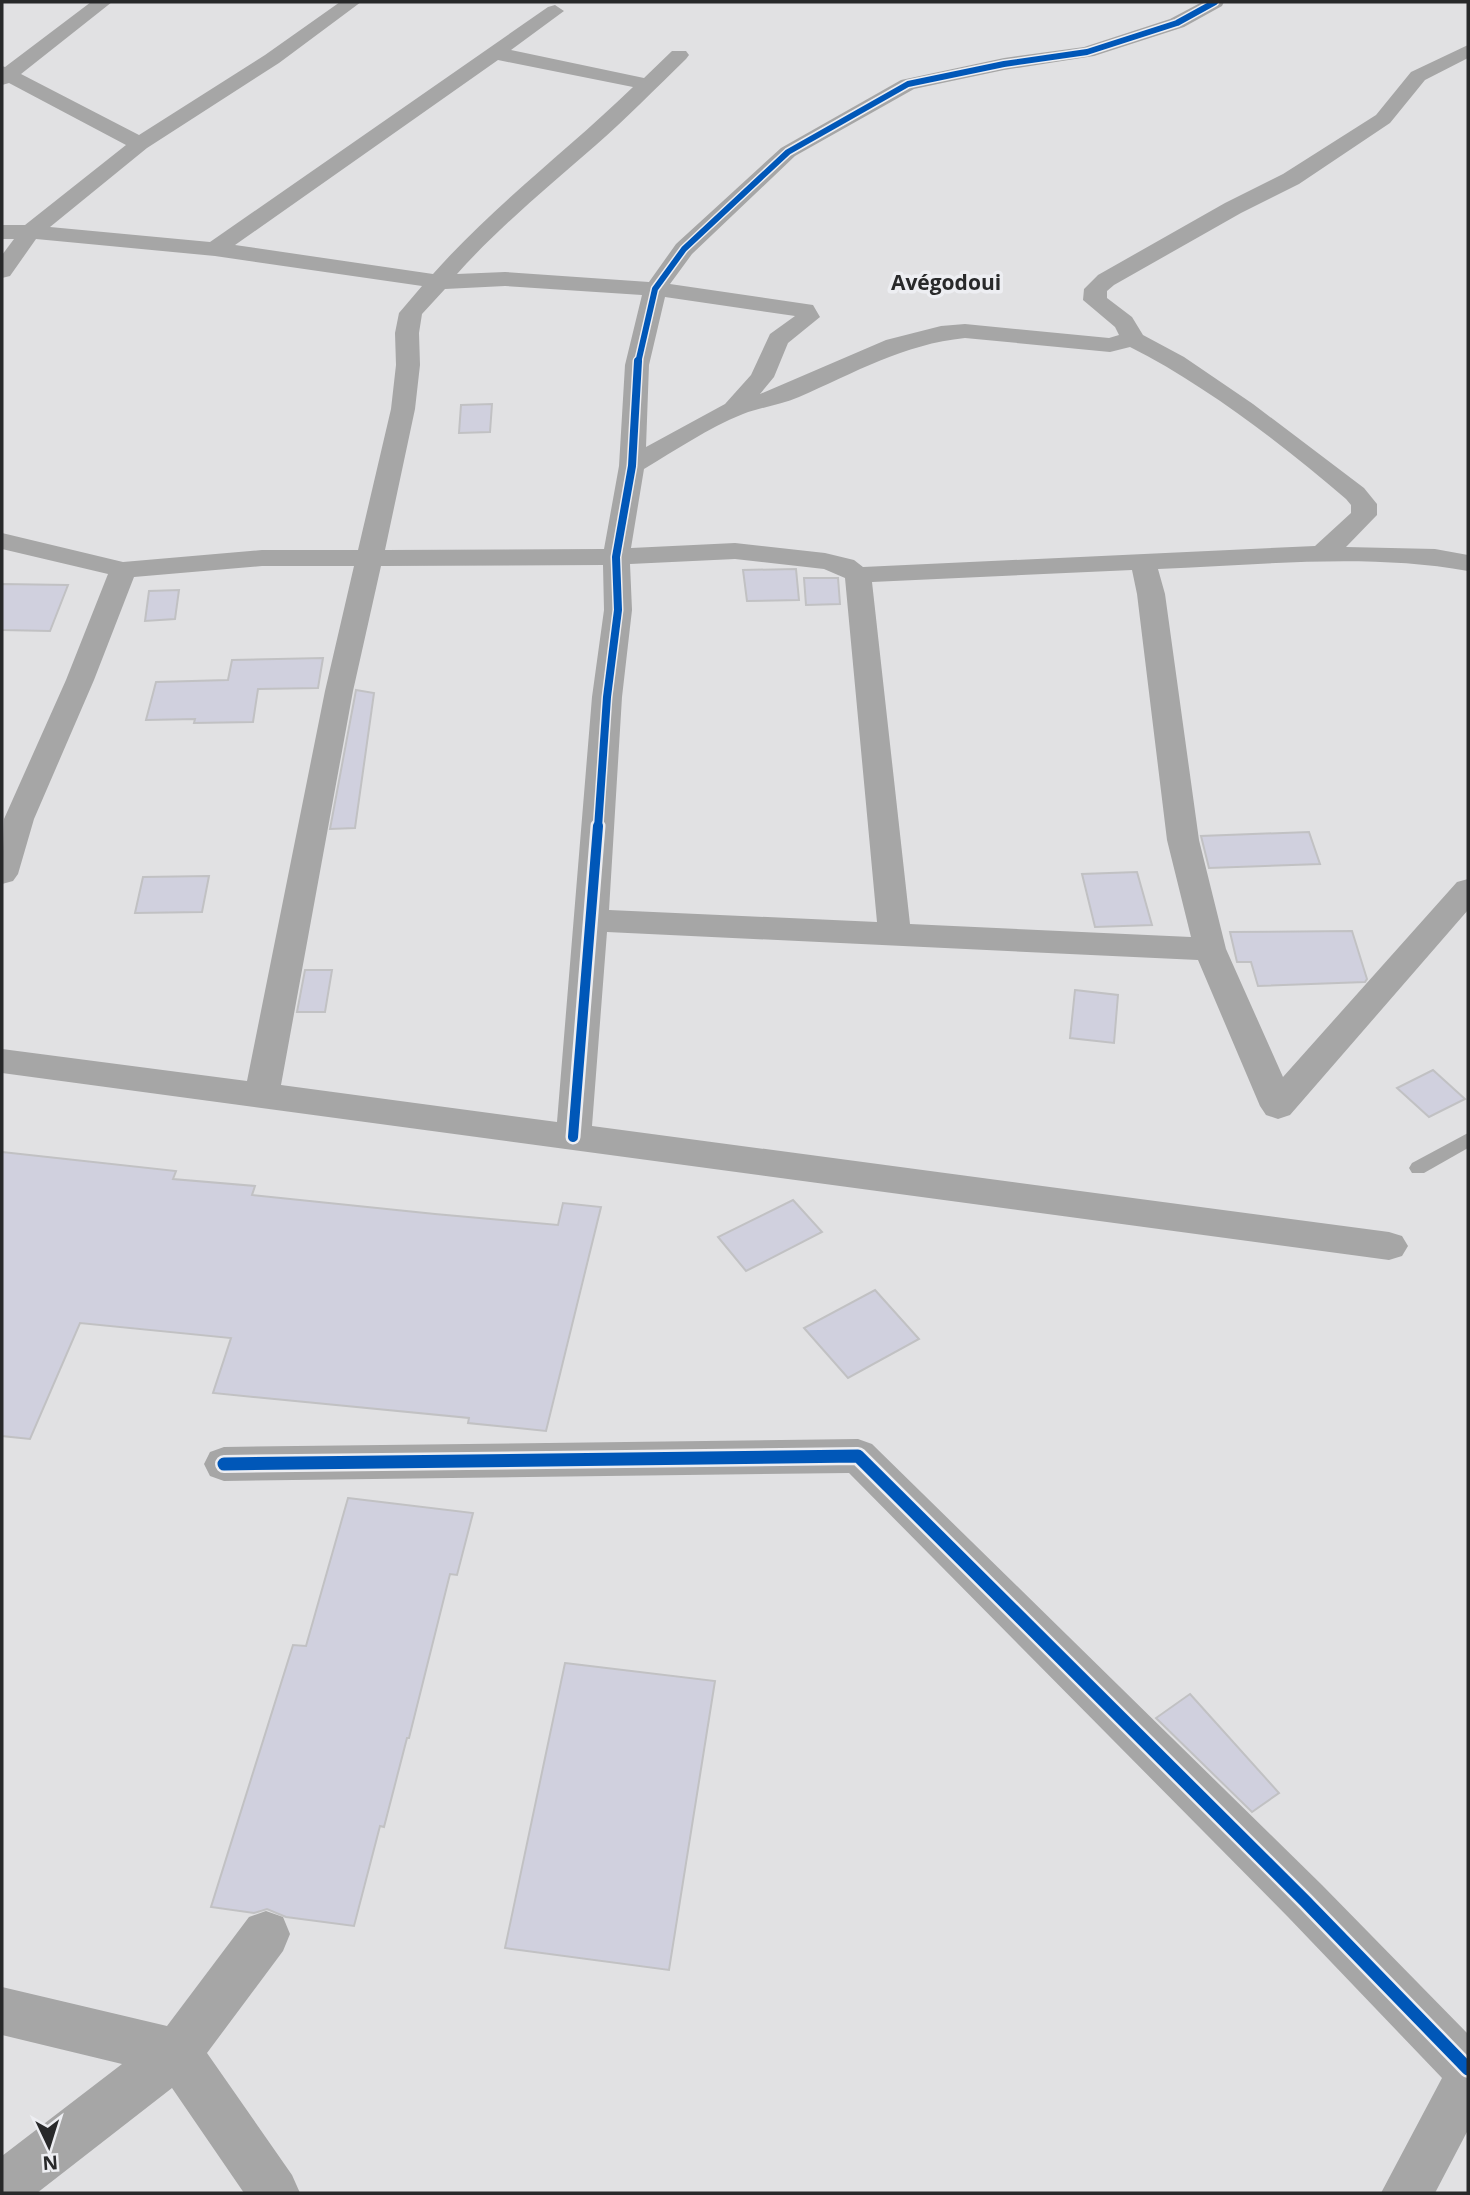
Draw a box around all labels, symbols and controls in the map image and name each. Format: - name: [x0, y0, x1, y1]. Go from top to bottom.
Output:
- district label: Avégodoui: [891, 268, 1001, 296]
- north arrow: [14, 2111, 84, 2181]
- text: N: [42, 2149, 59, 2176]

